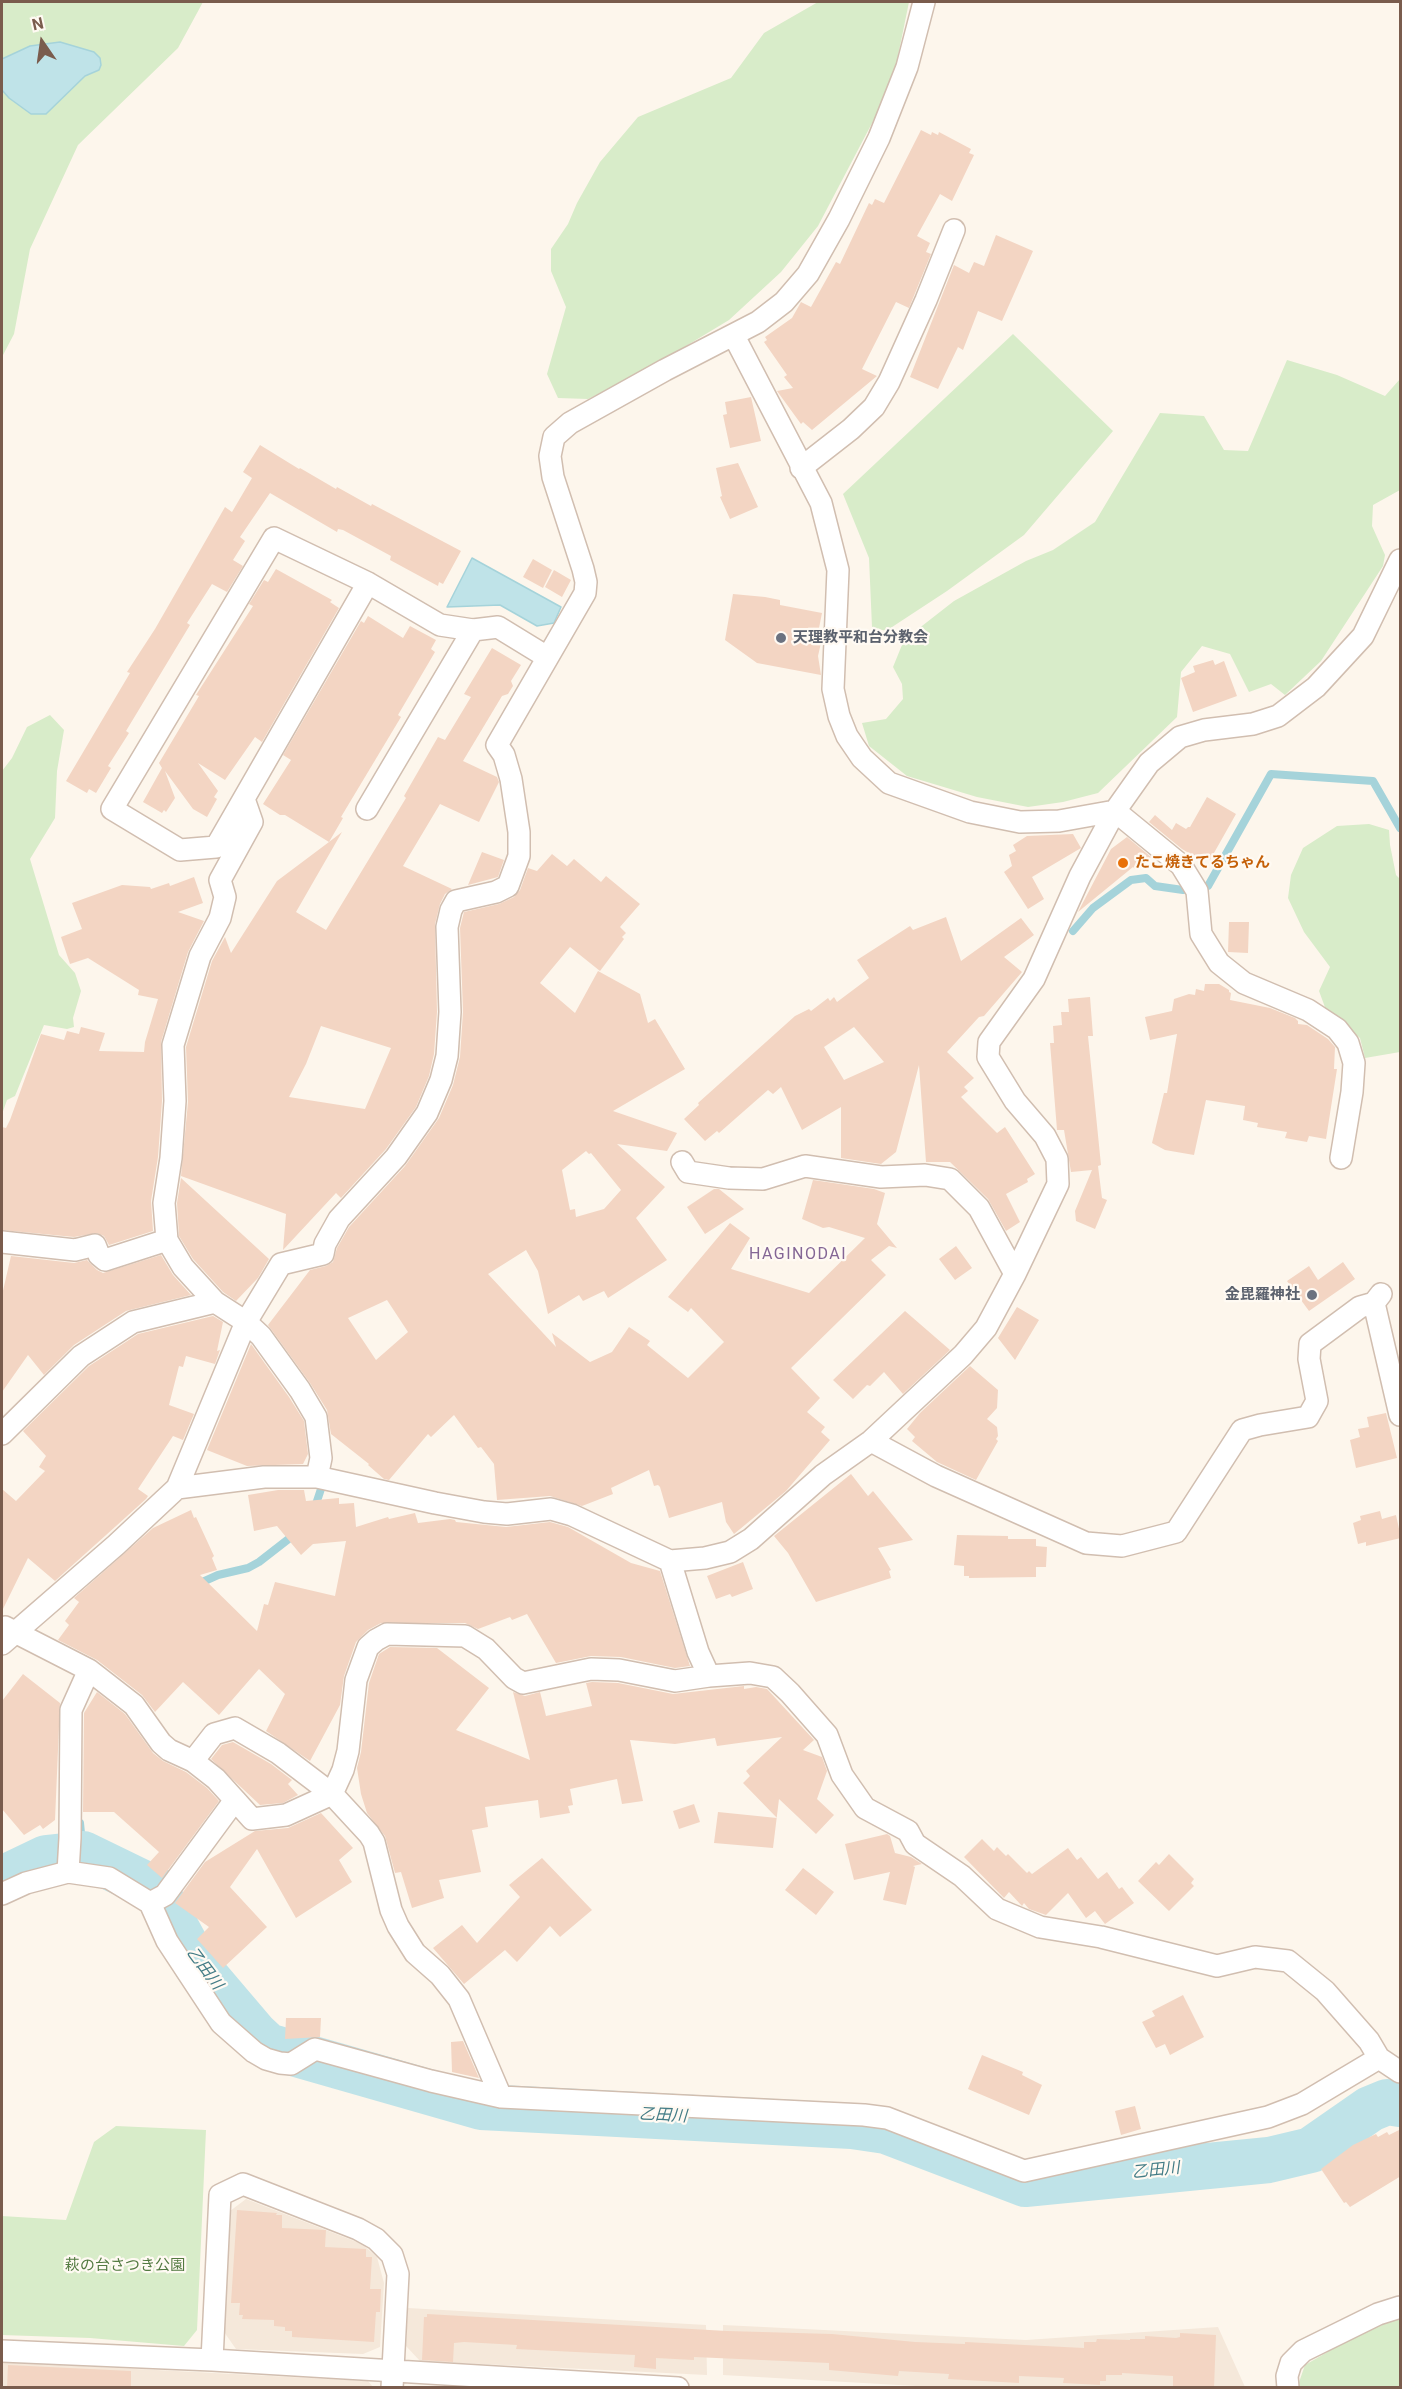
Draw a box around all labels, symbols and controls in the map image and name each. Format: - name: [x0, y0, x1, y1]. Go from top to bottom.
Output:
- north arrow: [12, 12, 72, 72]
- text: N: [30, 13, 45, 35]
- place label: 天理教平和台分教会: [793, 629, 928, 647]
- marker: 天理教平和台分教会: [774, 631, 788, 645]
- place label: たこ焼きてるちゃん: [1135, 854, 1270, 872]
- marker: たこ焼きてるちゃん: [1116, 856, 1130, 870]
- district label: HAGINODAI: [749, 1245, 847, 1265]
- place label: 金毘羅神社: [1225, 1286, 1300, 1304]
- marker: 金毘羅神社: [1305, 1288, 1319, 1302]
- water label: 乙田川: [182, 1944, 226, 1994]
- water label: 乙田川: [639, 2105, 687, 2127]
- water label: 乙田川: [1131, 2159, 1181, 2183]
- park label: 萩の台さつき公園: [65, 2257, 185, 2275]

